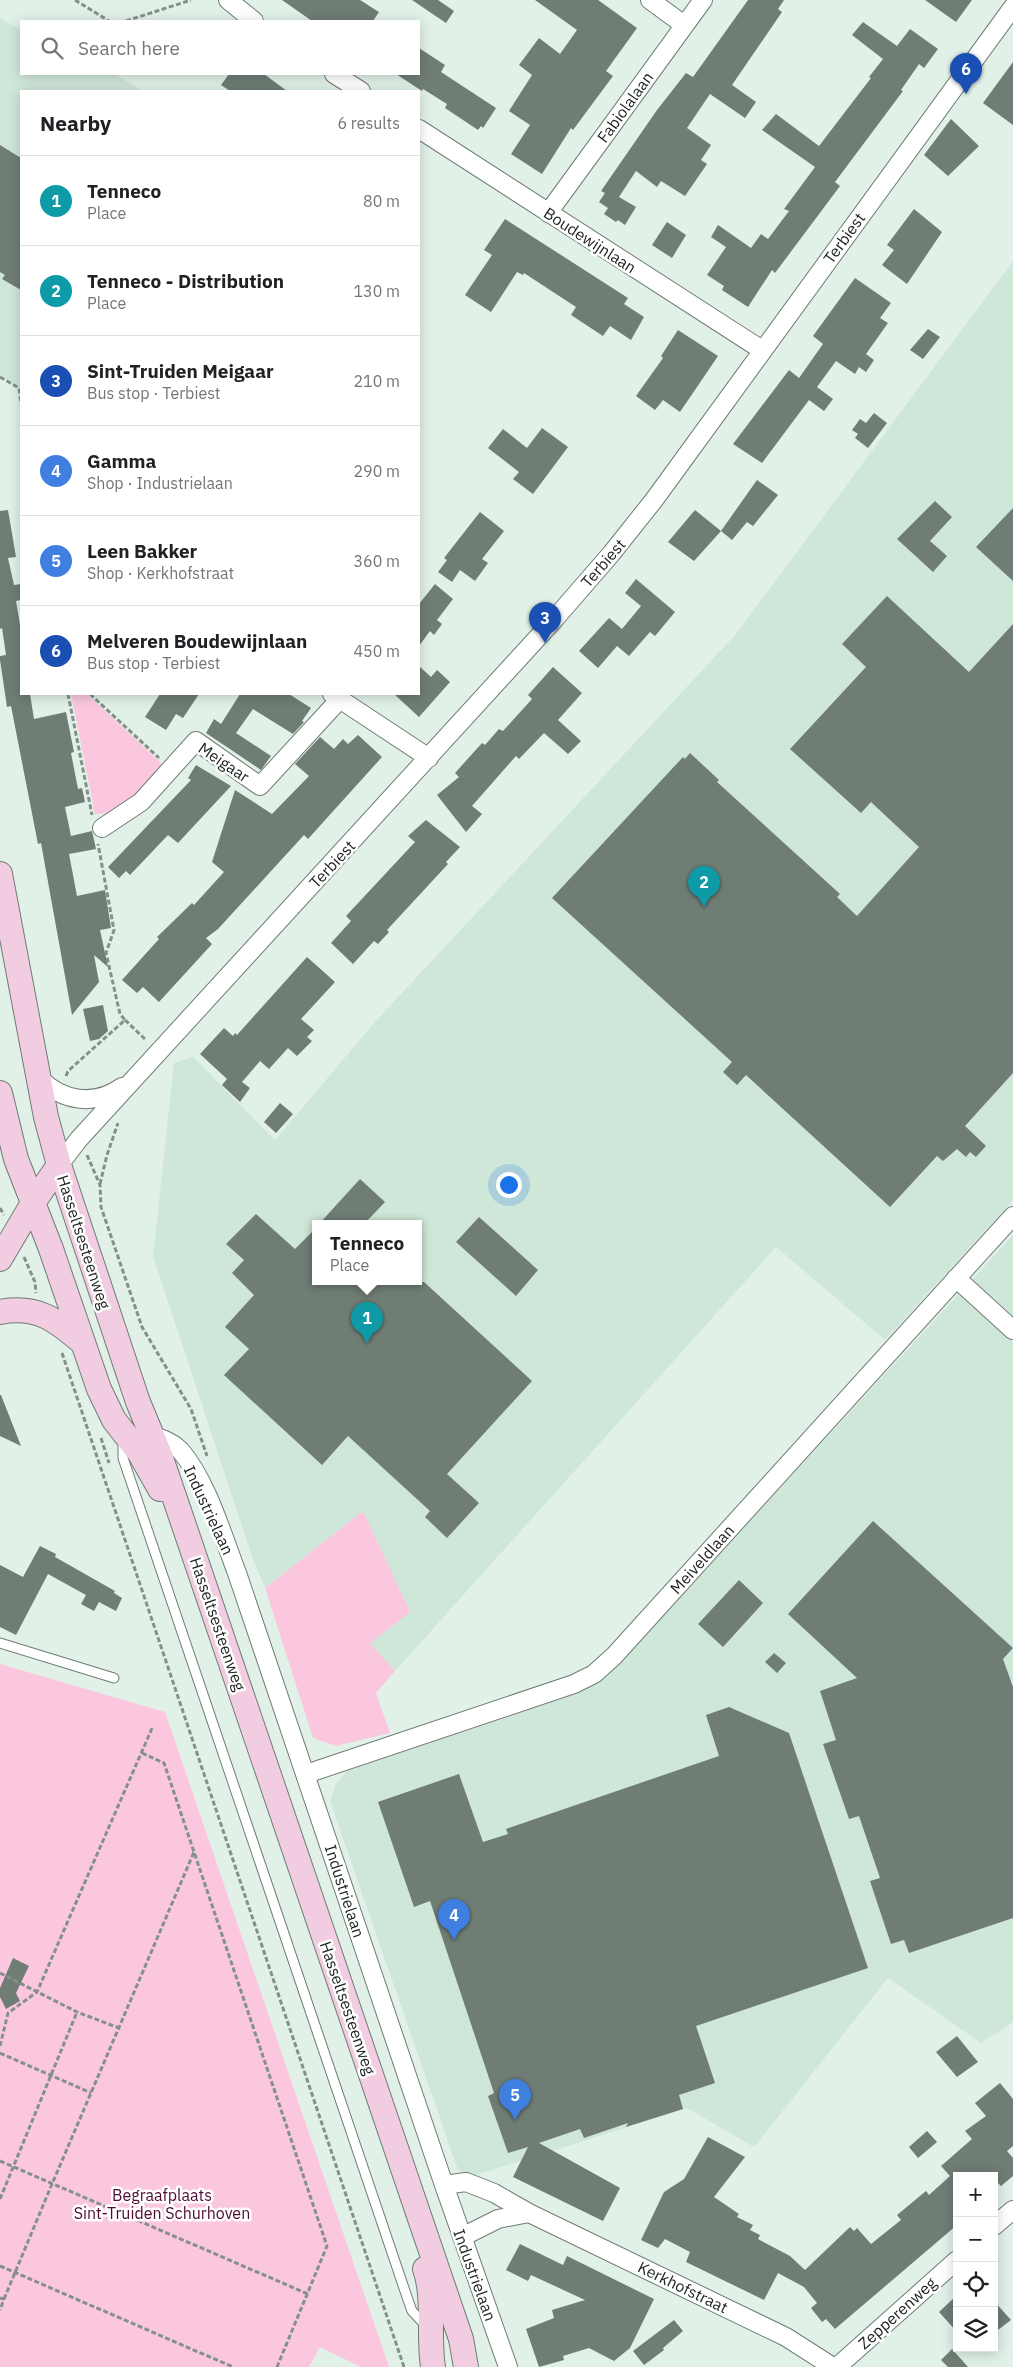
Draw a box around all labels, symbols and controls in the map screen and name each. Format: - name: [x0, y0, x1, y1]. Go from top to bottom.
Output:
- search box: [20, 20, 420, 75]
- icon: search: [38, 34, 66, 62]
- text: Search here: [78, 36, 180, 60]
- pin: 6: [950, 53, 982, 94]
- street label: Fabiolalaan: [593, 68, 657, 146]
- text: Nearby: [40, 109, 111, 137]
- text: 6 results: [337, 113, 400, 133]
- text: Tenneco: [87, 179, 161, 203]
- text: 1: [51, 191, 61, 211]
- text: 80 m: [363, 191, 400, 211]
- text: Place: [87, 203, 126, 223]
- street label: Boudewijnlaan: [540, 203, 640, 277]
- street label: Terbiest: [819, 209, 869, 267]
- text: Tenneco - Distribution: [87, 269, 284, 293]
- text: 2: [51, 281, 61, 301]
- text: 130 m: [353, 281, 400, 301]
- text: Place: [87, 293, 126, 313]
- text: Sint-Truiden Meigaar: [87, 359, 274, 383]
- text: 3: [51, 371, 61, 391]
- text: 210 m: [353, 371, 400, 391]
- text: Bus stop · Terbiest: [87, 383, 220, 403]
- text: Gamma: [87, 449, 156, 473]
- text: 4: [51, 461, 61, 481]
- text: 290 m: [353, 461, 400, 481]
- text: Shop · Industrielaan: [87, 473, 233, 493]
- street label: Terbiest: [576, 534, 630, 592]
- text: Leen Bakker: [87, 539, 197, 563]
- text: 5: [51, 551, 61, 571]
- text: 360 m: [353, 551, 400, 571]
- text: Shop · Kerkhofstraat: [87, 563, 234, 583]
- pin: 3: [529, 602, 561, 643]
- text: Melveren Boudewijnlaan: [87, 629, 307, 653]
- text: 6: [51, 641, 61, 661]
- text: 450 m: [353, 641, 400, 661]
- text: Bus stop · Terbiest: [87, 653, 220, 673]
- street label: Meigaar: [195, 738, 253, 786]
- street label: Terbiest: [305, 836, 359, 892]
- pin: 2: [688, 866, 720, 907]
- street label: Hasseltsesteenweg: [53, 1172, 115, 1312]
- your location: [496, 1172, 522, 1198]
- popup: [312, 1220, 422, 1285]
- text: Tenneco: [330, 1231, 404, 1255]
- text: Place: [330, 1255, 369, 1275]
- pin: 1: [351, 1302, 383, 1343]
- street label: Industrielaan: [180, 1462, 238, 1558]
- street label: Meiveldlaan: [666, 1520, 738, 1598]
- street label: Hasseltsesteenweg: [186, 1555, 250, 1694]
- street label: Industrielaan: [321, 1842, 369, 1940]
- pin: 4: [438, 1899, 470, 1940]
- street label: Hasseltsesteenweg: [316, 1939, 380, 2078]
- pin: 5: [499, 2079, 531, 2120]
- map controls: [953, 2172, 998, 2352]
- button: +: [953, 2172, 998, 2217]
- park label: Begraafplaats Sint-Truiden Schurhoven: [74, 2185, 250, 2223]
- button: −: [953, 2217, 998, 2262]
- street label: Industrielaan: [449, 2226, 501, 2324]
- street label: Kerkhofstraat: [635, 2257, 731, 2317]
- button: locate: [953, 2262, 998, 2307]
- street label: Zepperenweg: [854, 2272, 941, 2353]
- button: layers: [953, 2307, 998, 2352]

